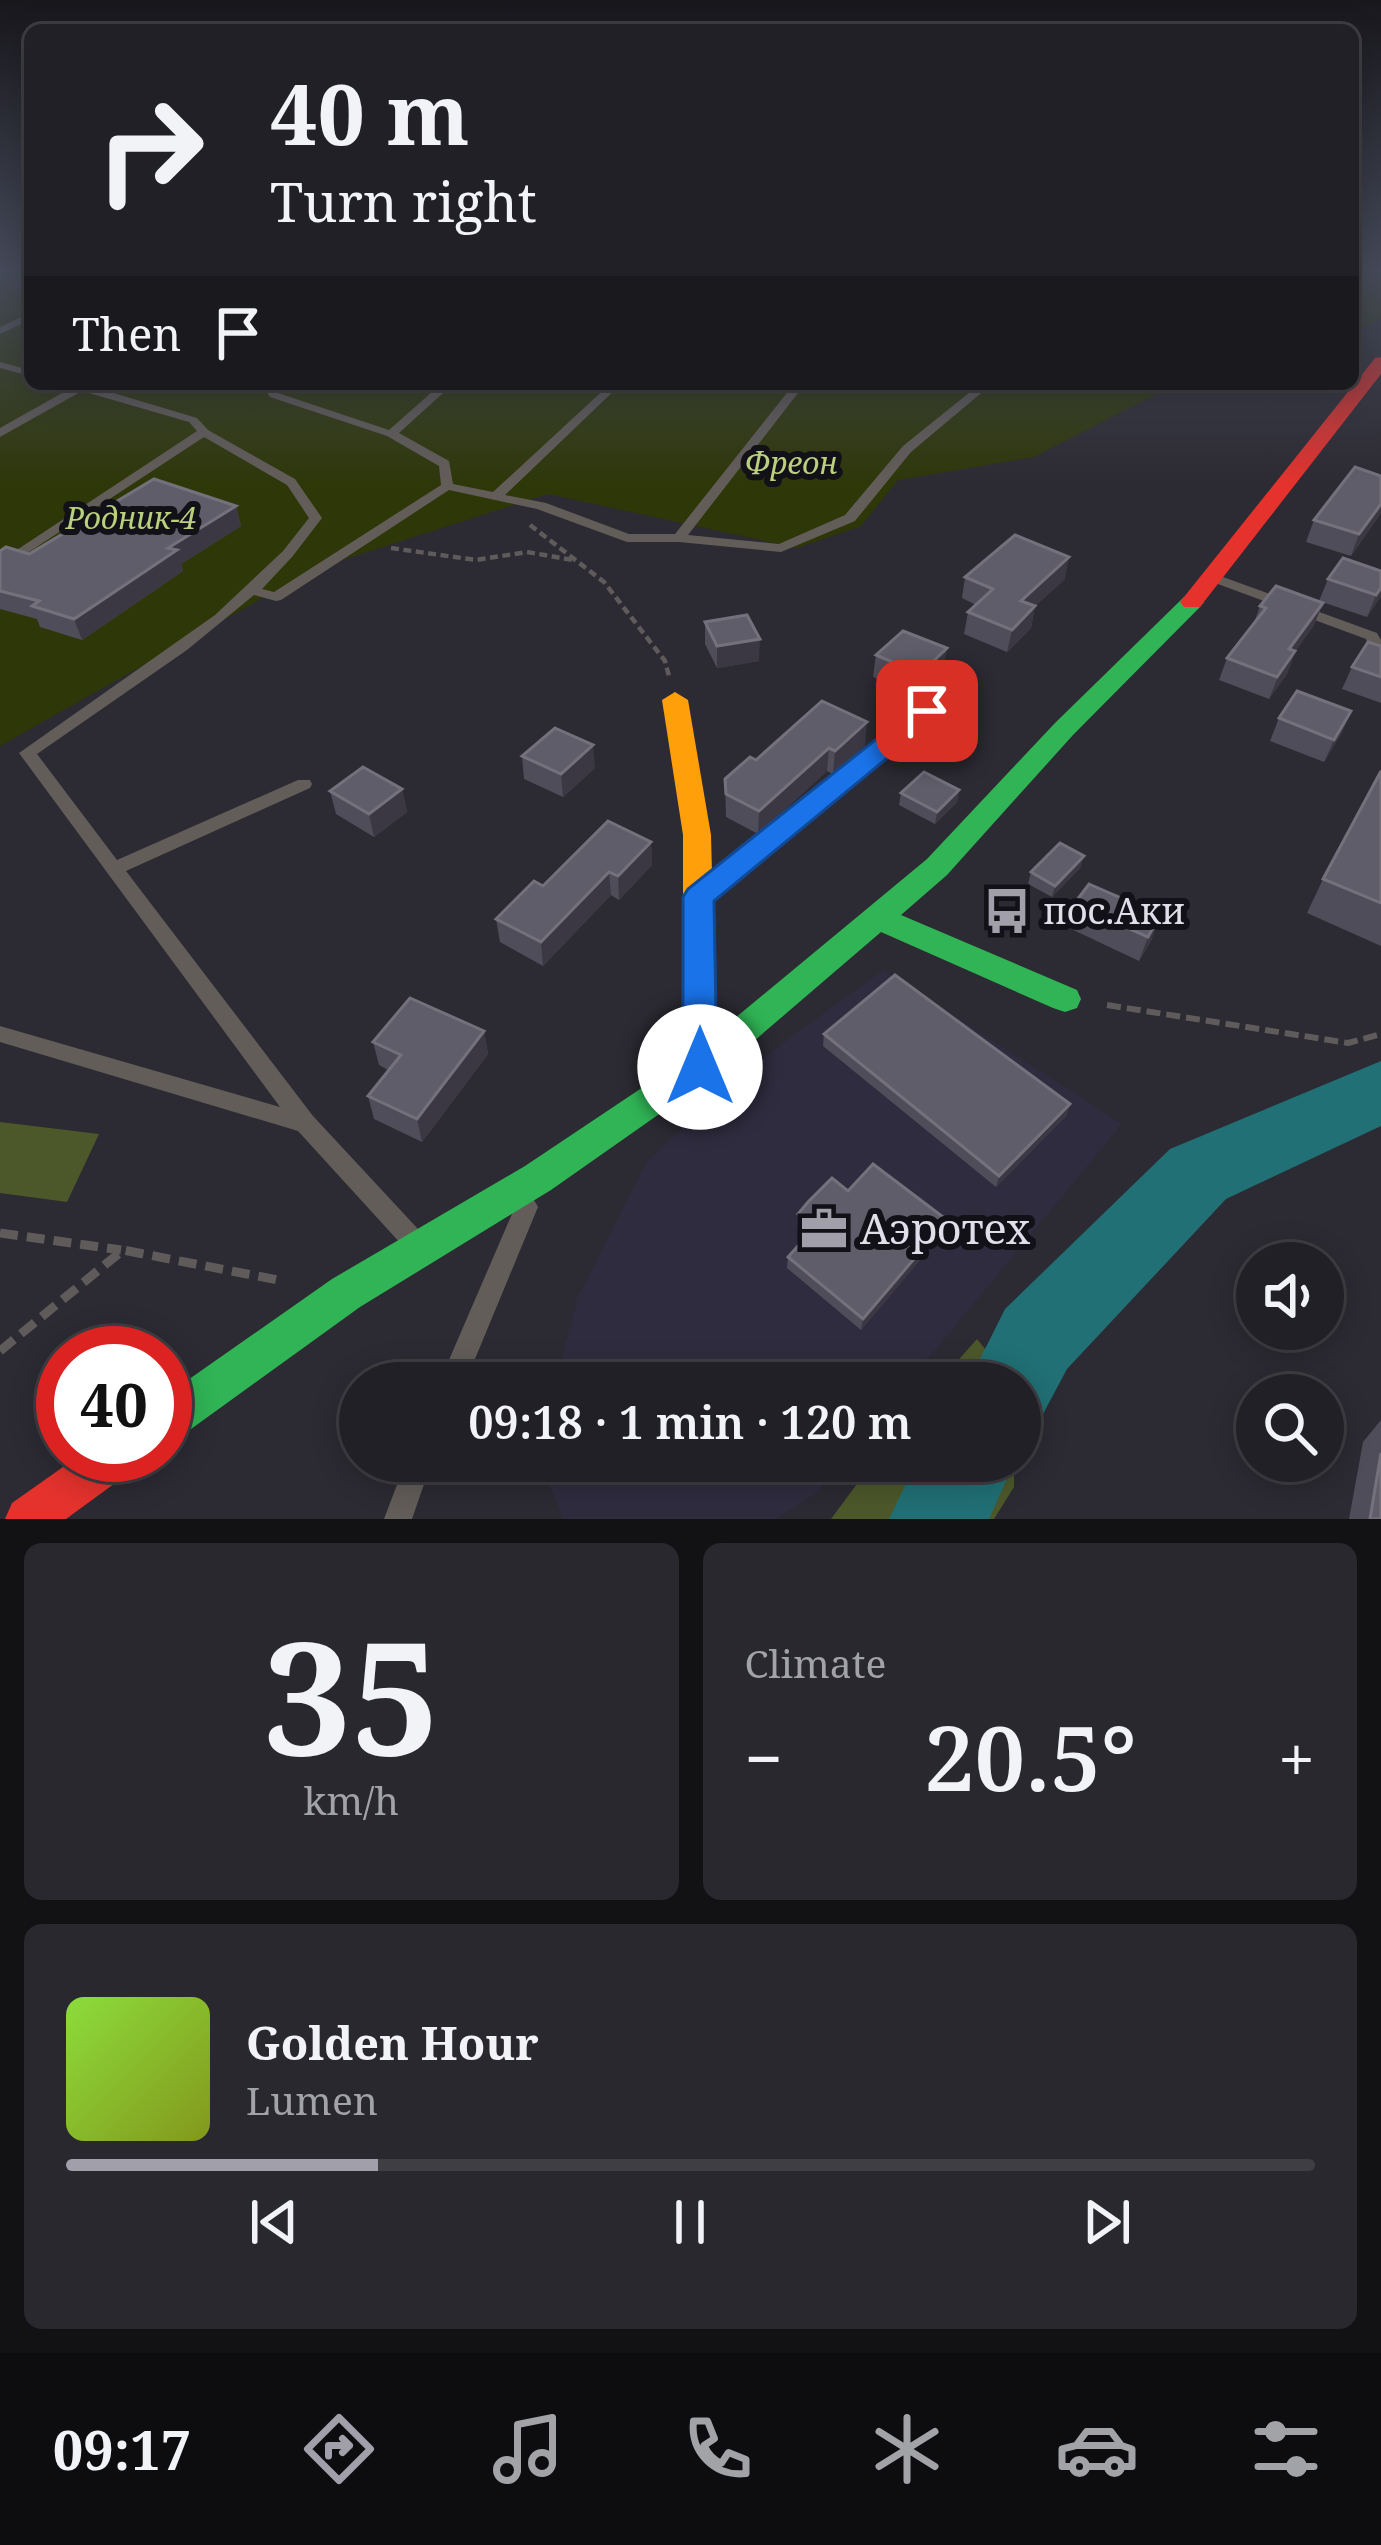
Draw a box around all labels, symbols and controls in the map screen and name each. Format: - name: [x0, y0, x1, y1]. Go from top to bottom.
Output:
- text: 40 m: [270, 55, 470, 170]
- icon: right: [72, 72, 228, 228]
- text: Turn right: [270, 164, 537, 238]
- icon: arrive: [205, 300, 271, 366]
- text: Then: [72, 303, 181, 364]
- park label: Фреон: [745, 442, 838, 483]
- park label: Родник-4: [64, 497, 197, 538]
- pin: [876, 660, 978, 762]
- icon: arrive: [894, 678, 960, 744]
- bus stop icon: пос.Аки: [982, 886, 1032, 936]
- place label: пос.Аки: [1043, 886, 1185, 935]
- position arrow: [637, 1004, 763, 1130]
- place label: Аэротех: [860, 1199, 1031, 1256]
- office icon: Аэротех: [799, 1204, 849, 1254]
- map controls: [1236, 1242, 1344, 1482]
- button: sound: [1236, 1242, 1344, 1350]
- speed limit sign: 40: [36, 1326, 192, 1482]
- button: search: [1236, 1374, 1344, 1482]
- text: 09:18 · 1 min · 120 m: [468, 1391, 912, 1452]
- text: 35: [263, 1588, 439, 1801]
- text: Climate: [745, 1636, 886, 1689]
- text: 20.5°: [924, 1695, 1137, 1817]
- text: −: [745, 1712, 783, 1802]
- text: +: [1278, 1712, 1315, 1802]
- text: km/h: [303, 1773, 399, 1826]
- text: Golden Hour: [246, 2012, 539, 2073]
- text: Lumen: [246, 2073, 378, 2126]
- icon: previous: [241, 2189, 307, 2255]
- icon: pause: [657, 2189, 723, 2255]
- icon: next: [1074, 2189, 1140, 2255]
- icon: directions: [297, 2407, 381, 2491]
- icon: music: [486, 2407, 570, 2491]
- icon: phone: [676, 2407, 760, 2491]
- icon: climate: [865, 2407, 949, 2491]
- icon: car: [1055, 2407, 1139, 2491]
- icon: filters: [1244, 2407, 1328, 2491]
- text: 09:17: [53, 2412, 191, 2486]

